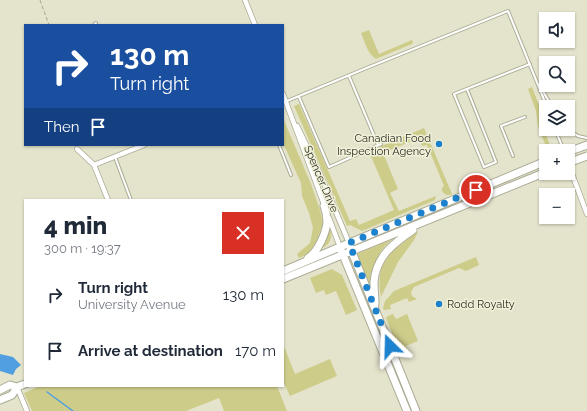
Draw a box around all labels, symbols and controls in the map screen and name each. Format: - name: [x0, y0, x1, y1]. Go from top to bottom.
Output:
- map controls: [539, 12, 575, 224]
- button: sound: [539, 12, 575, 48]
- text: 130 m: [110, 39, 189, 72]
- icon: right: [44, 40, 96, 92]
- button: search: [539, 56, 575, 92]
- text: Turn right: [110, 73, 189, 94]
- button: layers: [539, 100, 575, 136]
- icon: arrive: [87, 116, 109, 138]
- text: Then: [44, 118, 79, 136]
- place label: Canadian Food Inspection Agency: [337, 132, 431, 158]
- marker: Canadian Food Inspection Agency: [434, 139, 444, 149]
- street label: Spencer Drive: [301, 144, 341, 215]
- button: +: [539, 144, 575, 180]
- pin: [459, 173, 493, 207]
- icon: arrive: [465, 179, 487, 201]
- button: −: [539, 188, 575, 224]
- text: 4 min: [44, 211, 107, 240]
- button: close: [222, 212, 264, 254]
- text: 300 m · 19:37: [44, 241, 121, 256]
- text: Turn right: [78, 279, 148, 297]
- icon: right: [44, 284, 66, 306]
- text: 130 m: [223, 286, 264, 304]
- text: University Avenue: [78, 297, 186, 312]
- place label: Rodd Royalty: [447, 298, 515, 311]
- marker: Rodd Royalty: [434, 299, 444, 309]
- position arrow: [369, 325, 411, 367]
- icon: arrive: [44, 340, 66, 362]
- text: Arrive at destination: [78, 342, 223, 360]
- text: 170 m: [235, 342, 276, 360]

